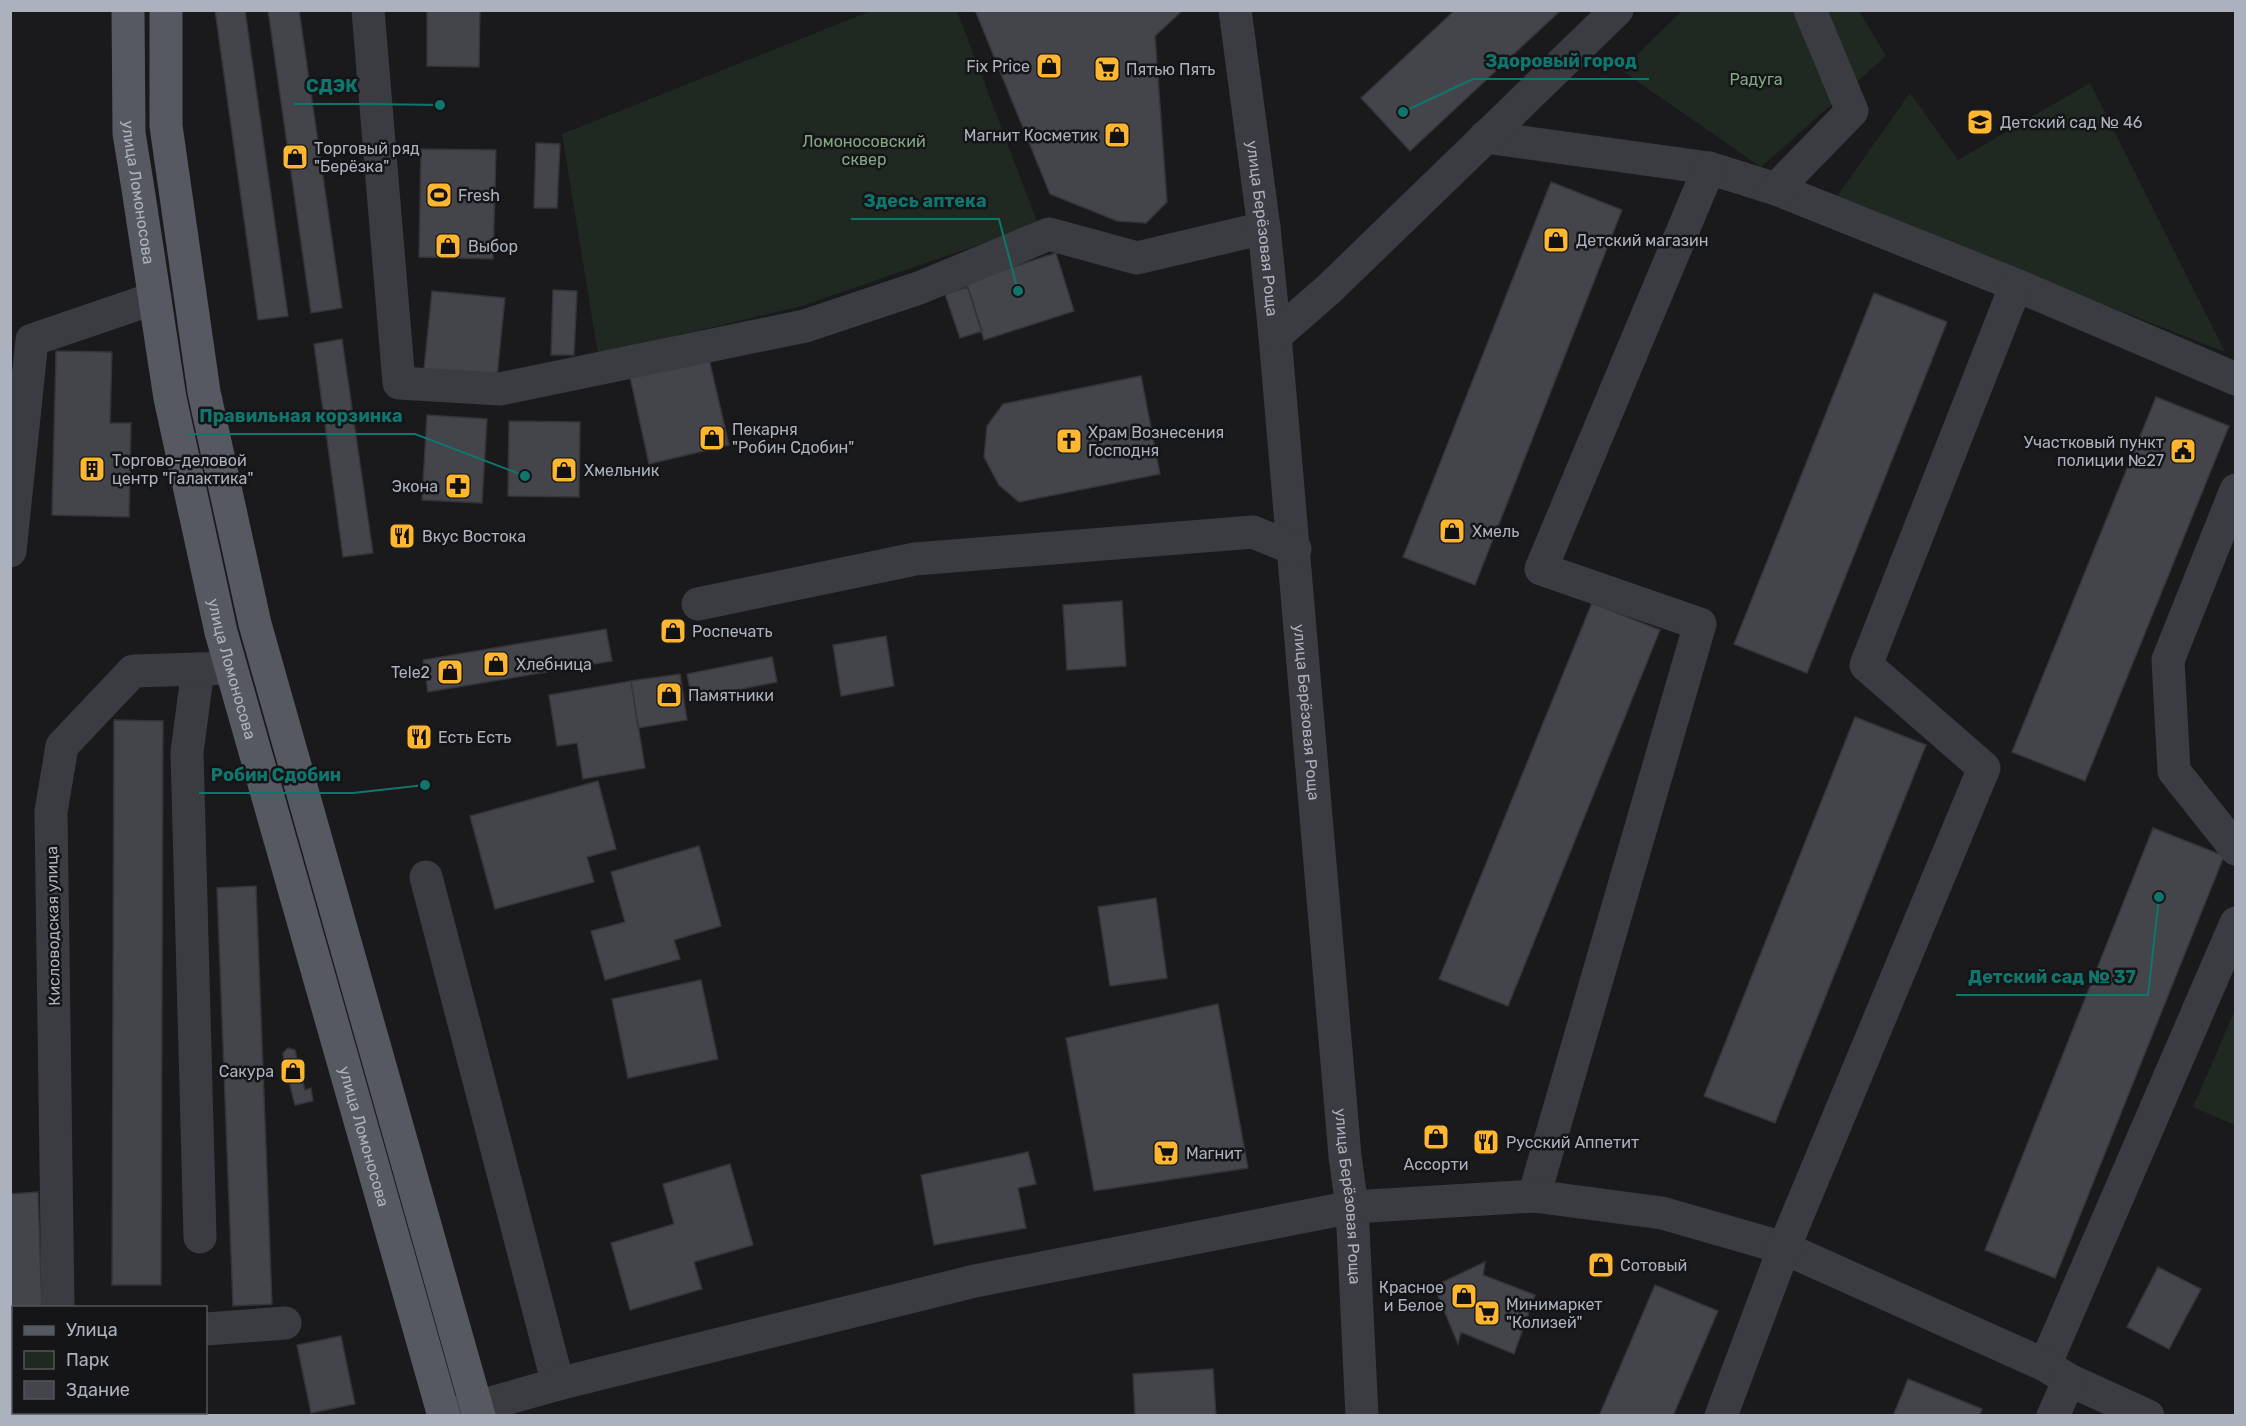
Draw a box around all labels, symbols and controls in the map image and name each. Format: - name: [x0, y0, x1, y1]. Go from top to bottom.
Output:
- callout: Здоровый город: [1473, 43, 1649, 79]
- text: Здоровый город: [1485, 50, 1637, 72]
- shop icon: Fix Price: [1034, 51, 1064, 81]
- supermarket icon: Пятью Пять: [1092, 54, 1122, 84]
- place label: Fix Price: [966, 57, 1030, 76]
- place label: Пятью Пять: [1126, 60, 1215, 79]
- callout: СДЭК: [294, 68, 370, 104]
- park label: Радуга: [1729, 70, 1783, 89]
- text: СДЭК: [306, 75, 358, 97]
- school or university icon: Детский сад № 46: [1965, 107, 1995, 137]
- place label: Детский сад № 46: [2000, 113, 2143, 132]
- street label: улица Ломоносова: [119, 120, 159, 266]
- shop icon: Магнит Косметик: [1102, 120, 1132, 150]
- place label: Магнит Косметик: [964, 126, 1098, 145]
- park label: Ломоносовский сквер: [802, 132, 926, 169]
- place label: Торговый ряд "Берёзка": [314, 139, 420, 176]
- street label: улица Берёзовая Роща: [1243, 139, 1282, 317]
- shop icon: Торговый ряд "Берёзка": [280, 142, 310, 172]
- sports icon: Fresh: [424, 180, 454, 210]
- callout: Здесь аптека: [851, 183, 999, 219]
- place label: Fresh: [458, 186, 500, 205]
- text: Здесь аптека: [863, 190, 987, 212]
- shop icon: Детский магазин: [1541, 225, 1571, 255]
- shop icon: Выбор: [433, 231, 463, 261]
- place label: Детский магазин: [1576, 231, 1708, 250]
- place label: Выбор: [468, 237, 518, 256]
- callout: Правильная корзинка: [188, 398, 415, 434]
- text: Правильная корзинка: [199, 405, 403, 427]
- place label: Пекарня "Робин Сдобин": [732, 420, 854, 457]
- shop icon: Пекарня "Робин Сдобин": [697, 423, 727, 453]
- place label: Храм Вознесения Господня: [1088, 423, 1224, 460]
- church icon: Храм Вознесения Господня: [1054, 426, 1084, 456]
- place label: Участковый пункт полиции №27: [2024, 433, 2164, 470]
- public building icon: Участковый пункт полиции №27: [2168, 436, 2198, 466]
- place label: Торгово-деловой центр "Галактика": [112, 451, 253, 488]
- building icon: Торгово-деловой центр "Галактика": [77, 454, 107, 484]
- shop icon: Хмельник: [549, 455, 579, 485]
- place label: Хмельник: [584, 461, 660, 480]
- pharmacy icon: Экона: [443, 471, 473, 501]
- place label: Экона: [392, 477, 438, 496]
- shop icon: Хмель: [1437, 516, 1467, 546]
- restaurant icon: Вкус Востока: [387, 521, 417, 551]
- place label: Хмель: [1472, 522, 1519, 541]
- place label: Вкус Востока: [422, 527, 526, 546]
- street label: улица Ломоносова: [204, 596, 261, 741]
- shop icon: Роспечать: [658, 616, 688, 646]
- place label: Роспечать: [692, 622, 773, 641]
- street label: улица Берёзовая Роща: [1290, 623, 1324, 801]
- shop icon: Хлебница: [481, 649, 511, 679]
- place label: Хлебница: [516, 655, 592, 674]
- shop icon: Tele2: [435, 657, 465, 687]
- place label: Tele2: [391, 663, 430, 682]
- shop icon: Памятники: [654, 680, 684, 710]
- place label: Памятники: [688, 686, 774, 705]
- restaurant icon: Есть Есть: [404, 722, 434, 752]
- place label: Есть Есть: [438, 728, 511, 747]
- callout: Робин Сдобин: [199, 757, 353, 793]
- text: Робин Сдобин: [211, 764, 341, 786]
- street label: Кисловодская улица: [42, 846, 64, 1006]
- callout: Детский сад № 37: [1956, 959, 2148, 995]
- text: Детский сад № 37: [1968, 966, 2136, 988]
- shop icon: Сакура: [278, 1056, 308, 1086]
- place label: Сакура: [219, 1062, 274, 1081]
- street label: улица Ломоносова: [335, 1064, 393, 1209]
- street label: улица Берёзовая Роща: [1331, 1107, 1365, 1285]
- shop icon: Ассорти: [1421, 1122, 1451, 1152]
- restaurant icon: Русский Аппетит: [1471, 1127, 1501, 1157]
- place label: Русский Аппетит: [1506, 1133, 1639, 1152]
- supermarket icon: Магнит: [1151, 1138, 1181, 1168]
- place label: Магнит: [1186, 1144, 1242, 1163]
- place label: Ассорти: [1403, 1155, 1469, 1174]
- shop icon: Сотовый: [1586, 1250, 1616, 1280]
- place label: Сотовый: [1620, 1256, 1687, 1275]
- place label: Красное и Белое: [1379, 1278, 1444, 1315]
- shop icon: Красное и Белое: [1449, 1281, 1479, 1311]
- place label: Минимаркет "Колизей": [1506, 1295, 1603, 1332]
- supermarket icon: Минимаркет "Колизей": [1472, 1298, 1502, 1328]
- legend: [12, 1306, 207, 1414]
- text: Улица: [66, 1319, 118, 1341]
- text: Парк: [66, 1349, 110, 1371]
- text: Здание: [66, 1379, 130, 1401]

